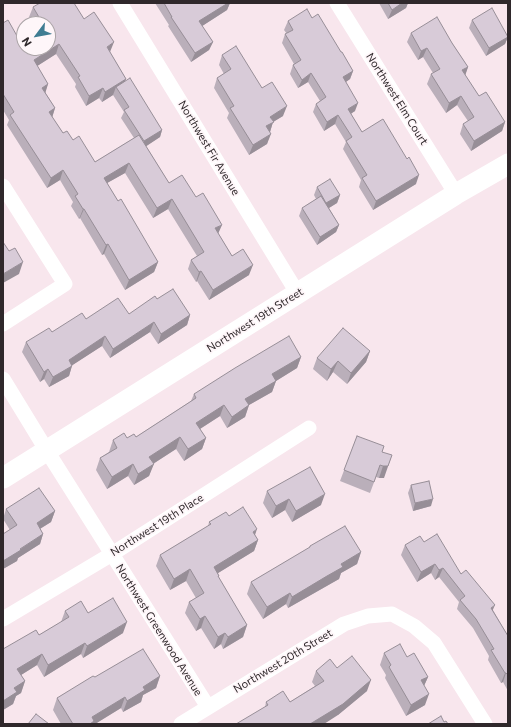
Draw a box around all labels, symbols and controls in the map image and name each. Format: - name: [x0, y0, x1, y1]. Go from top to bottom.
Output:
- north arrow: [16, 16, 56, 56]
- text: N: [19, 35, 34, 49]
- street label: Northwest Elm Court: [363, 50, 431, 148]
- street label: Northwest Fir Avenue: [175, 98, 243, 198]
- street label: Northwest 19th Street: [204, 285, 306, 355]
- street label: Northwest 19th Place: [108, 491, 206, 559]
- street label: Northwest Greenwood Avenue: [113, 562, 205, 698]
- street label: Northwest 20th Street: [231, 626, 335, 696]

